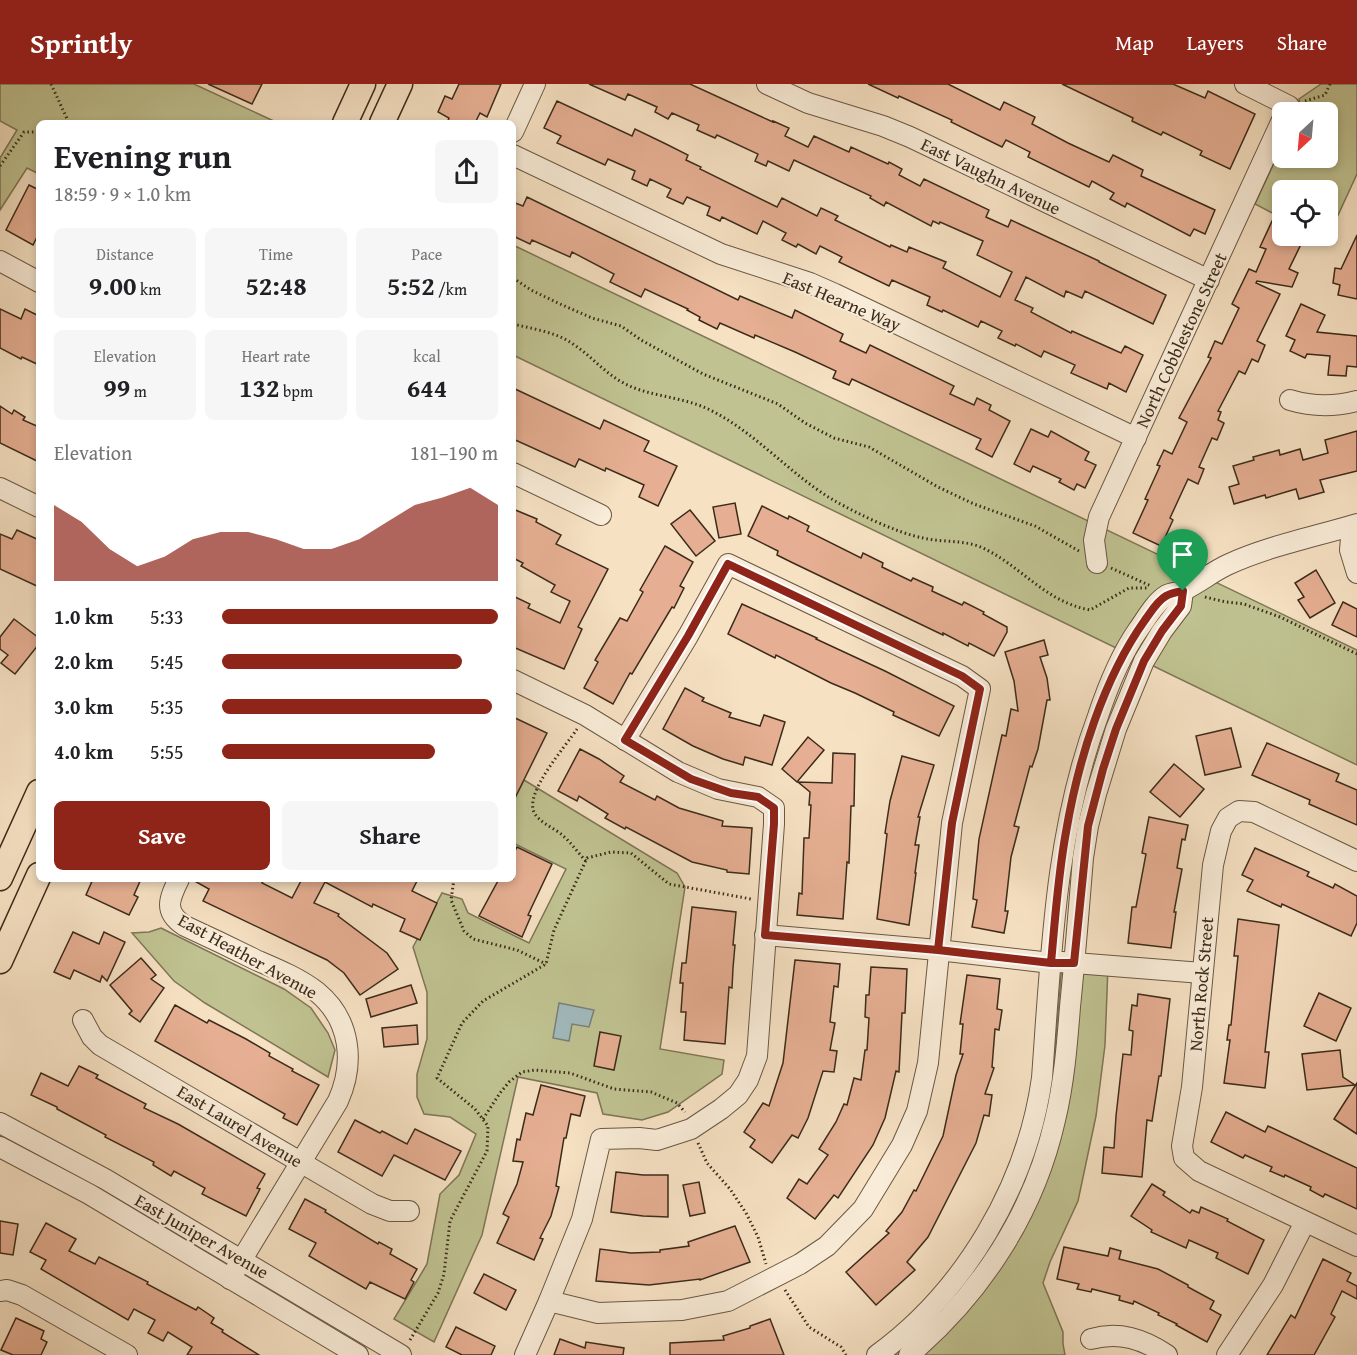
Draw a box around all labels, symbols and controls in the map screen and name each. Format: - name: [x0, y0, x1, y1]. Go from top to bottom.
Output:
- text: Sprintly: [30, 22, 132, 63]
- text: Map: [1115, 27, 1154, 58]
- text: Layers: [1187, 27, 1244, 58]
- text: Share: [1277, 27, 1327, 58]
- north arrow: [1272, 102, 1338, 168]
- map controls: [1272, 102, 1338, 246]
- street label: East Vaughn Avenue: [917, 130, 1065, 222]
- text: Evening run: [54, 132, 231, 180]
- button: share: [435, 140, 498, 203]
- text: 18:59 · 9 × 1.0 km: [54, 179, 191, 208]
- button: locate: [1272, 180, 1338, 246]
- text: Distance: [96, 242, 154, 266]
- text: Time: [259, 242, 293, 266]
- text: Pace: [412, 242, 442, 266]
- street label: North Cobblestone Street: [1128, 247, 1234, 432]
- street label: East Hearne Way: [779, 264, 905, 338]
- text: 9.00: [89, 266, 137, 305]
- text: 52:48: [245, 266, 307, 305]
- text: 5:52: [387, 266, 435, 305]
- text: km: [137, 277, 161, 301]
- text: /km: [435, 277, 467, 301]
- text: Elevation: [94, 344, 156, 368]
- text: Heart rate: [242, 344, 310, 368]
- text: kcal: [413, 344, 441, 368]
- text: 99: [103, 368, 130, 407]
- text: 132: [239, 368, 279, 407]
- text: 644: [407, 368, 447, 407]
- text: m: [130, 379, 147, 403]
- text: bpm: [279, 379, 313, 403]
- text: Elevation: [54, 438, 132, 467]
- text: 181–190 m: [410, 438, 498, 467]
- pin: [1157, 529, 1208, 591]
- icon: arrive: [1166, 538, 1199, 571]
- text: 1.0 km: [54, 602, 113, 631]
- text: 5:33: [150, 602, 184, 631]
- text: 2.0 km: [54, 647, 113, 676]
- text: 5:45: [150, 647, 184, 676]
- text: 3.0 km: [54, 692, 113, 721]
- text: 5:35: [150, 692, 184, 721]
- text: 4.0 km: [54, 737, 113, 766]
- text: 5:55: [150, 737, 184, 766]
- button: Save: [54, 801, 270, 870]
- button: Share: [282, 801, 498, 870]
- street label: East Heather Avenue: [173, 906, 323, 1006]
- street label: North Rock Street: [1182, 915, 1220, 1052]
- street label: East Laurel Avenue: [172, 1078, 308, 1174]
- street label: East Juniper Avenue: [130, 1187, 274, 1285]

